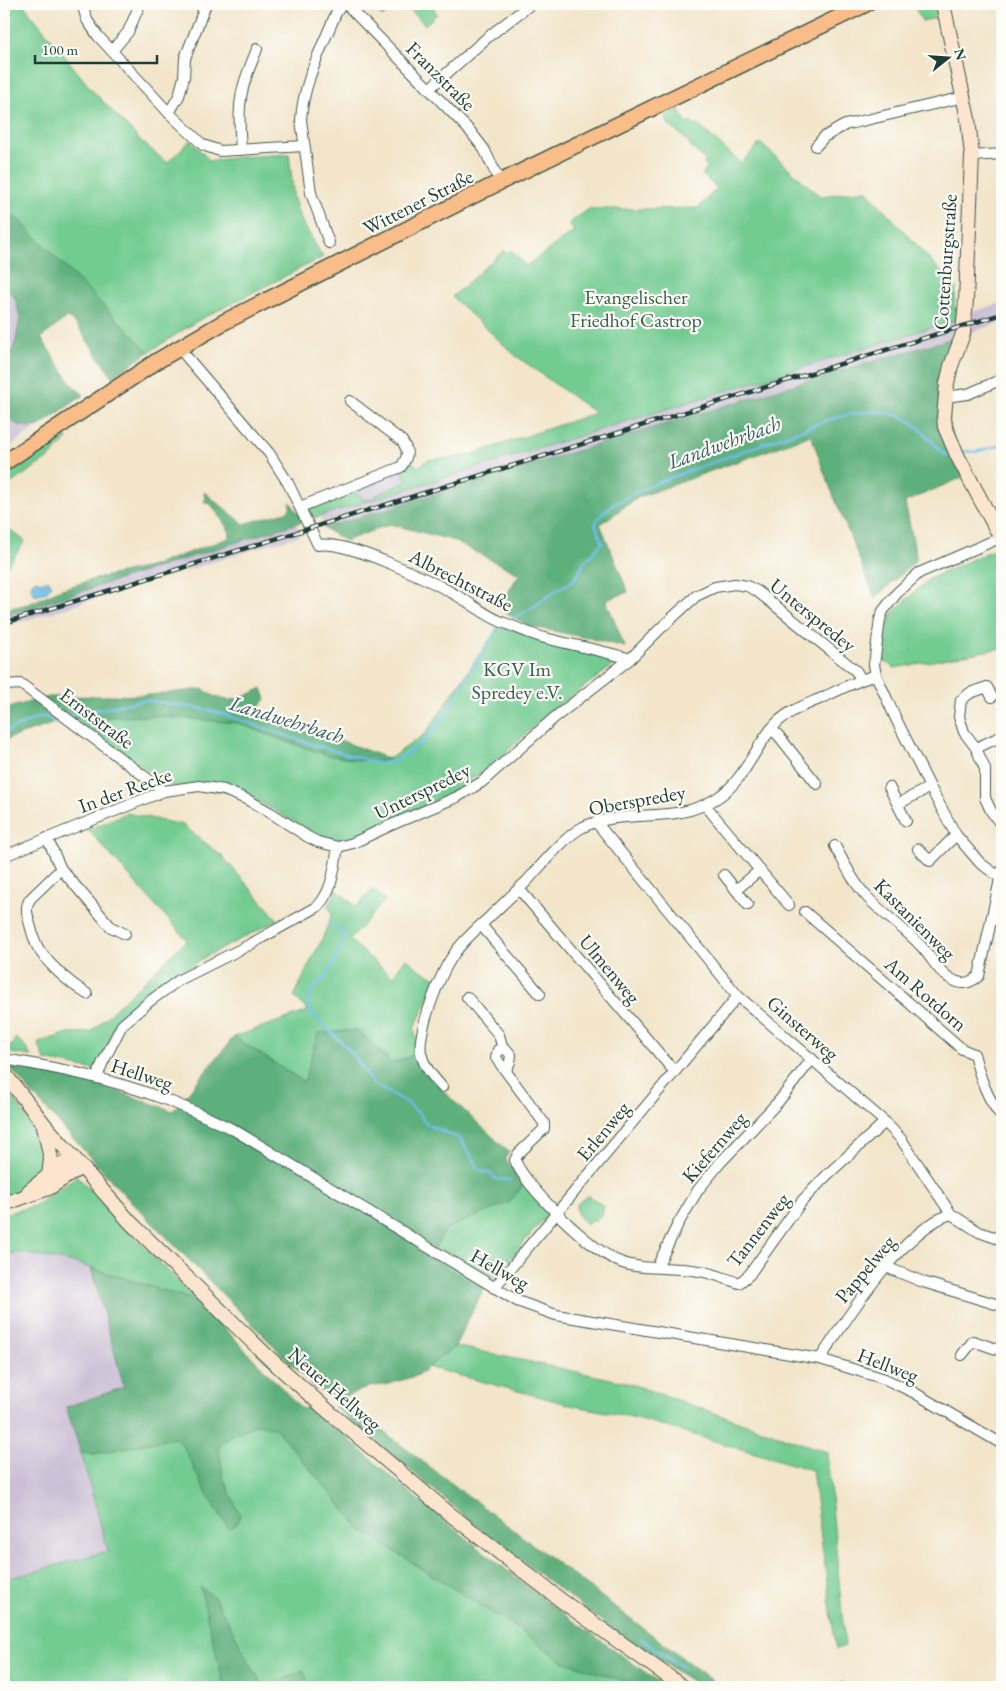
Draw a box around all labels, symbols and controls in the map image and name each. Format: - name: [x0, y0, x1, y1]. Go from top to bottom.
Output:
- scale bar: [35, 32, 158, 64]
- north arrow: [924, 32, 974, 82]
- street label: Franzstraße: [401, 36, 482, 117]
- text: 100 m: [42, 40, 79, 59]
- text: N: [950, 46, 971, 63]
- street label: Wittener Straße: [358, 163, 478, 241]
- street label: Cottenburgstraße: [927, 193, 963, 331]
- park label: Evangelischer Friedhof Castrop: [570, 284, 702, 333]
- water label: Landwehrbach: [663, 409, 784, 475]
- street label: Albrechtstraße: [404, 542, 518, 617]
- street label: Unterspredey: [764, 572, 862, 658]
- park label: KGV Im Spredey e.V.: [471, 656, 563, 705]
- street label: Ernststraße: [55, 682, 140, 755]
- water label: Landwehrbach: [226, 689, 347, 749]
- street label: Unterspredey: [370, 756, 475, 825]
- street label: In der Recke: [75, 761, 175, 819]
- street label: Oberspredey: [587, 779, 688, 821]
- street label: Kastanienweg: [869, 873, 962, 966]
- street label: Ulmenweg: [573, 929, 647, 1009]
- street label: Am Rotdorn: [879, 950, 973, 1037]
- street label: Ginsterweg: [762, 990, 845, 1067]
- street label: Hellweg: [108, 1052, 176, 1096]
- street label: Erlenweg: [570, 1095, 636, 1166]
- street label: Kiefernweg: [676, 1106, 752, 1188]
- street label: Tannenweg: [721, 1187, 796, 1273]
- street label: Pappelweg: [829, 1229, 901, 1308]
- street label: Hellweg: [466, 1242, 534, 1296]
- street label: Neuer Hellweg: [283, 1341, 388, 1437]
- street label: Hellweg: [854, 1342, 922, 1389]

